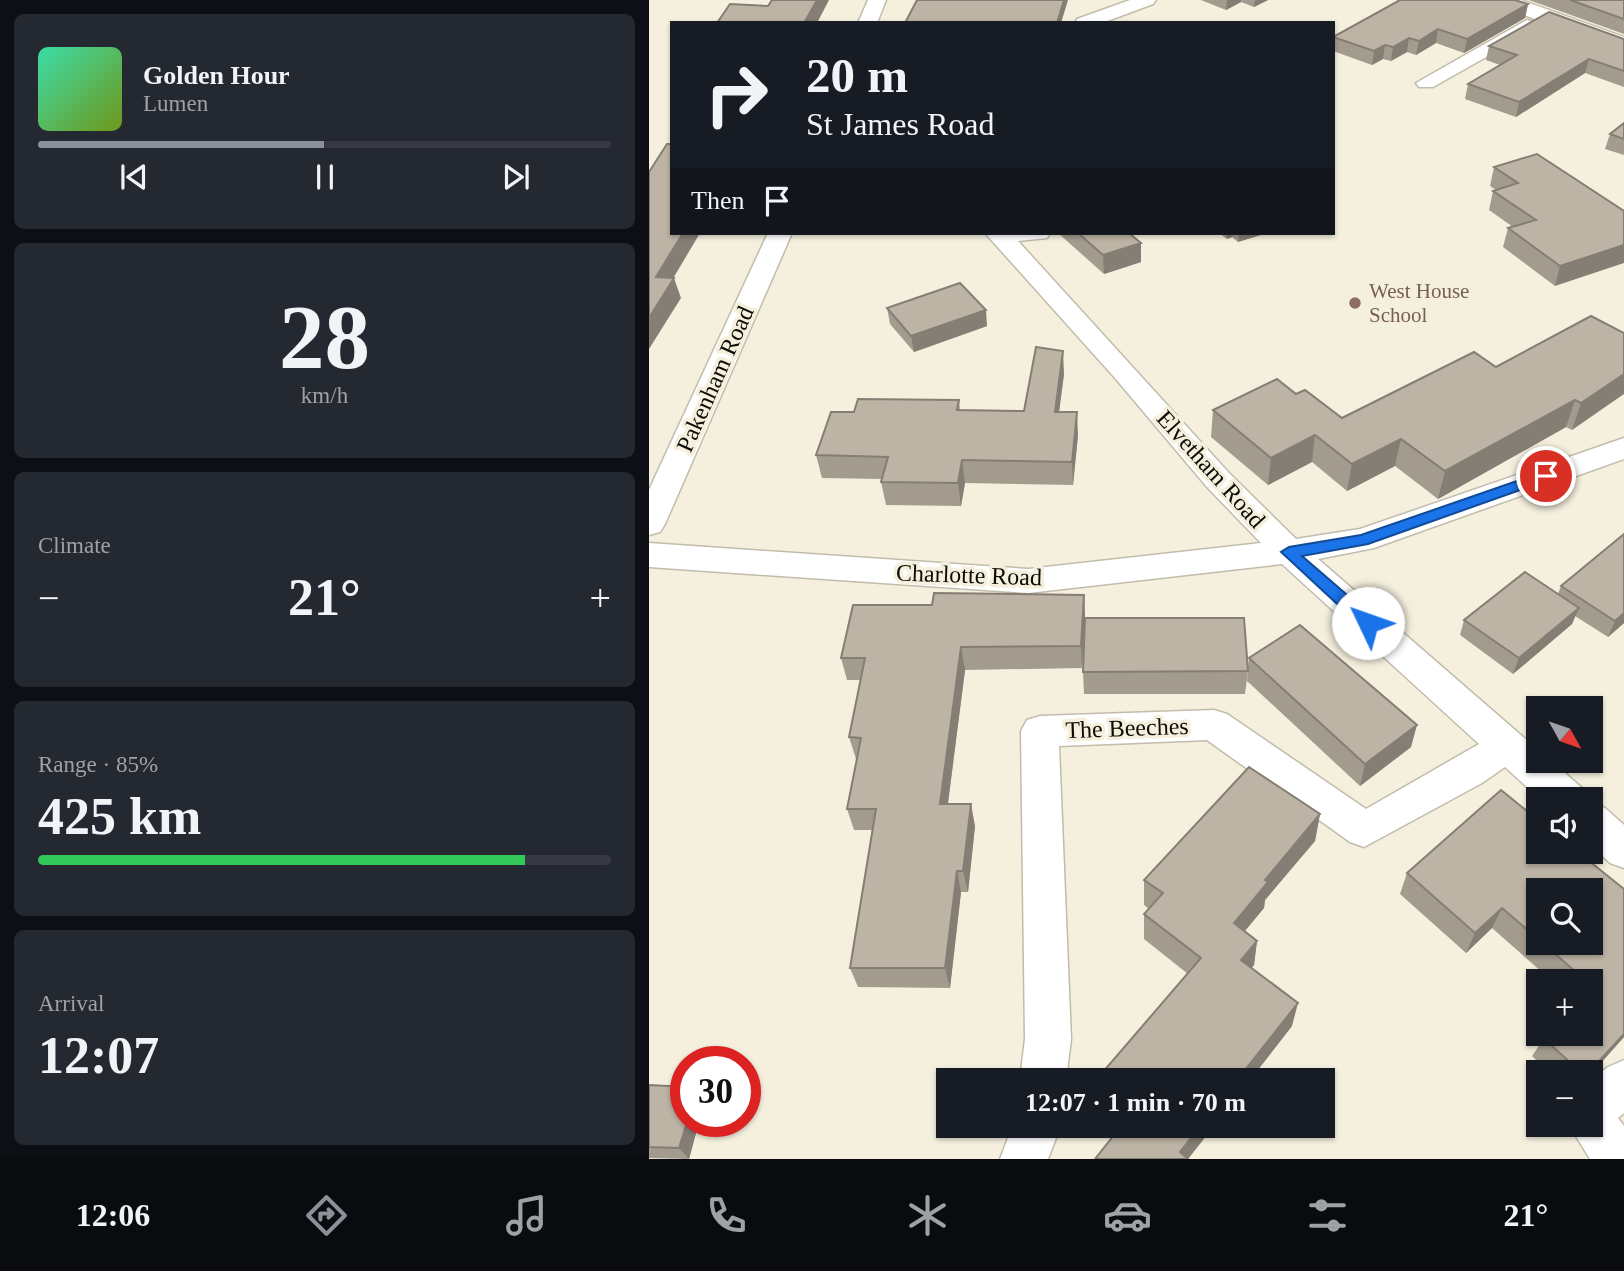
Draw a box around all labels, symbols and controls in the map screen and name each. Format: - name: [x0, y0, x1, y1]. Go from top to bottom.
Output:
- text: 20 m: [806, 48, 908, 103]
- icon: right: [691, 49, 782, 140]
- text: Golden Hour: [143, 61, 290, 90]
- text: Lumen: [143, 91, 208, 116]
- text: St James Road: [806, 106, 994, 142]
- icon: previous: [115, 158, 153, 196]
- icon: pause: [306, 158, 344, 196]
- icon: next: [497, 158, 535, 196]
- icon: arrive: [758, 182, 796, 220]
- text: Then: [691, 186, 744, 215]
- place label: West House School: [1369, 279, 1469, 327]
- text: 28: [279, 287, 370, 388]
- marker: West House School: [1347, 295, 1363, 311]
- street label: Pakenham Road: [671, 302, 759, 456]
- text: km/h: [301, 383, 348, 408]
- street label: Elvetham Road: [1152, 405, 1270, 533]
- pin: [1516, 446, 1576, 506]
- icon: arrive: [1527, 457, 1565, 495]
- text: Climate: [38, 533, 111, 558]
- street label: Charlotte Road: [896, 559, 1042, 591]
- text: 21°: [288, 569, 361, 626]
- text: −: [38, 577, 59, 619]
- text: +: [590, 577, 611, 619]
- position arrow: [1331, 586, 1405, 660]
- north arrow: [1526, 696, 1603, 774]
- map controls: [1526, 696, 1603, 1137]
- street label: The Beeches: [1065, 713, 1189, 743]
- text: Range · 85%: [38, 752, 158, 777]
- button: sound: [1526, 787, 1603, 864]
- text: 425 km: [38, 788, 201, 845]
- button: search: [1526, 878, 1603, 955]
- button: +: [1526, 969, 1603, 1046]
- text: Arrival: [38, 991, 104, 1016]
- text: 12:07: [38, 1027, 159, 1084]
- speed limit sign: 30: [670, 1046, 761, 1137]
- button: −: [1526, 1060, 1603, 1137]
- text: 12:07 · 1 min · 70 m: [1025, 1088, 1246, 1117]
- icon: directions: [302, 1191, 351, 1240]
- icon: music: [502, 1191, 551, 1240]
- icon: phone: [702, 1191, 751, 1240]
- icon: climate: [903, 1191, 952, 1240]
- icon: car: [1103, 1191, 1152, 1240]
- icon: filters: [1303, 1191, 1352, 1240]
- text: 12:06: [76, 1197, 150, 1233]
- text: 21°: [1504, 1197, 1548, 1233]

